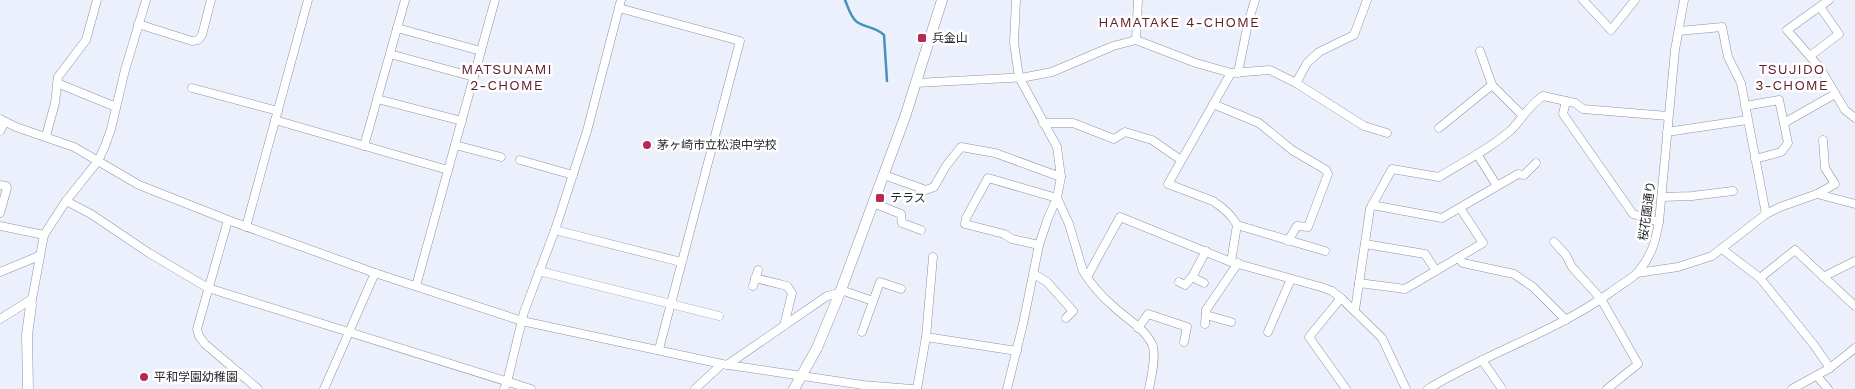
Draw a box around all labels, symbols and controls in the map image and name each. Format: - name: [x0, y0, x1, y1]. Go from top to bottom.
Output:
- district label: HAMATAKE 4-CHOME: [1098, 14, 1260, 30]
- place label: 兵金山: [932, 31, 968, 45]
- marker: 兵金山: [916, 32, 928, 44]
- district label: MATSUNAMI 2-CHOME: [461, 61, 553, 93]
- district label: TSUJIDO 3-CHOME: [1755, 61, 1829, 93]
- place label: 茅ヶ崎市立松浪中学校: [657, 138, 777, 152]
- marker: 茅ヶ崎市立松浪中学校: [641, 139, 653, 151]
- street label: 桜花園通り: [1636, 180, 1658, 242]
- place label: テラス: [890, 191, 926, 205]
- marker: テラス: [874, 192, 886, 204]
- place label: 平和学園幼稚園: [154, 370, 238, 384]
- marker: 平和学園幼稚園: [138, 371, 150, 383]

